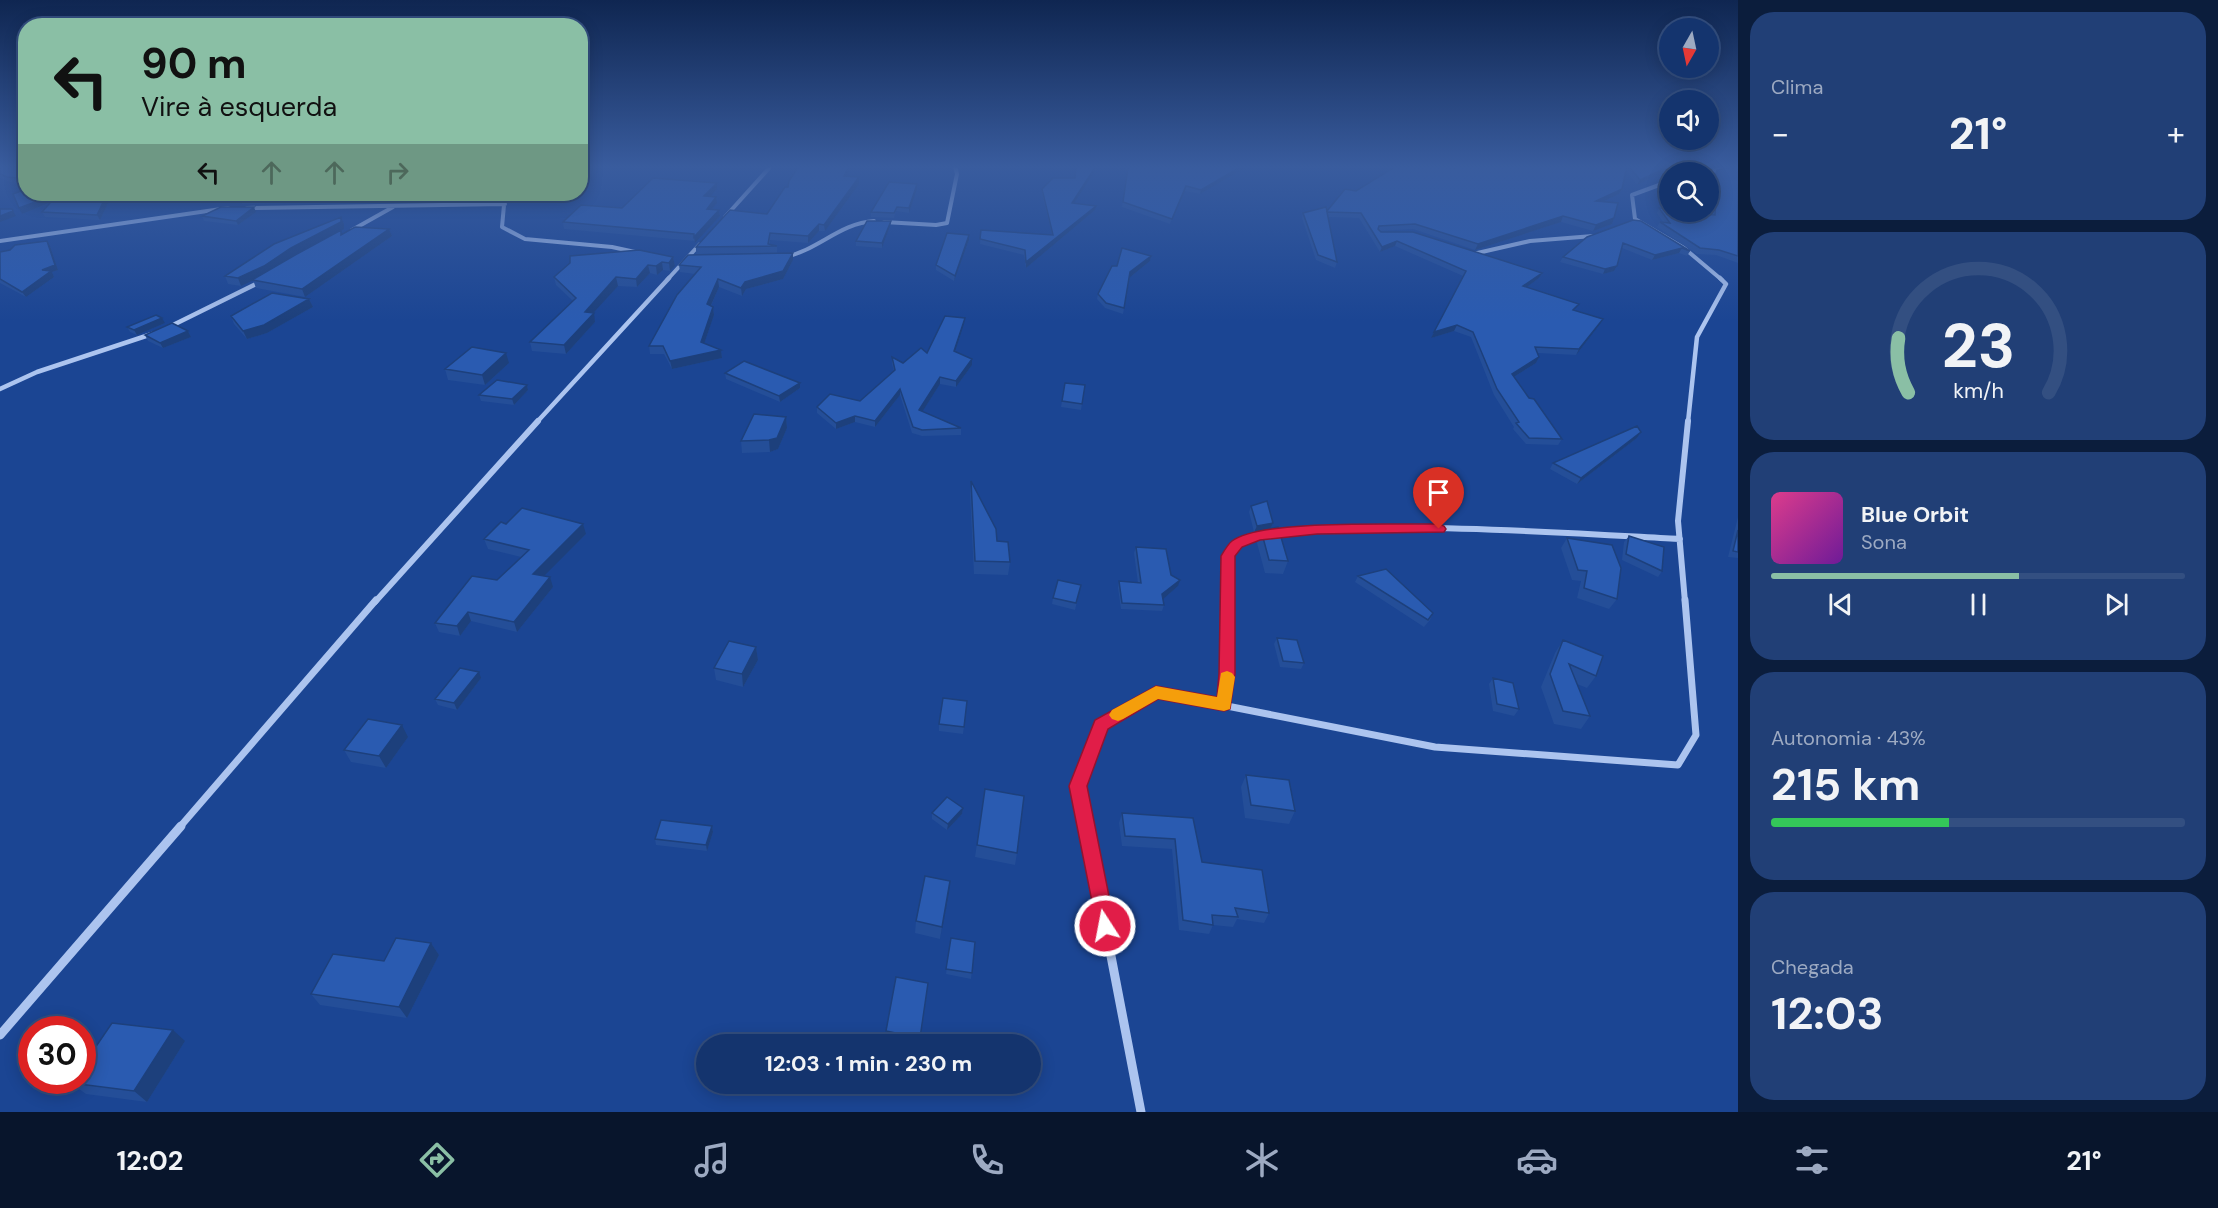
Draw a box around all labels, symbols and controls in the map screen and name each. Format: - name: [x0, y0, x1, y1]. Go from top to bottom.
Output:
- north arrow: [1659, 18, 1719, 78]
- map controls: [1659, 18, 1719, 222]
- text: 90 m: [141, 36, 247, 91]
- icon: left: [42, 42, 120, 120]
- text: Clima: [1771, 74, 1823, 100]
- text: Vire à esquerda: [141, 89, 337, 124]
- button: sound: [1659, 90, 1719, 150]
- text: 21°: [1949, 104, 2007, 163]
- text: −: [1771, 112, 1789, 155]
- text: +: [2167, 112, 2185, 155]
- icon: left: [192, 156, 225, 189]
- icon: ahead: [255, 156, 288, 189]
- icon: ahead: [318, 156, 351, 189]
- icon: right: [381, 156, 414, 189]
- button: search: [1659, 162, 1719, 222]
- text: 23: [1941, 305, 2015, 386]
- text: km/h: [1953, 377, 2003, 405]
- pin: [1413, 467, 1464, 529]
- icon: arrive: [1422, 476, 1455, 509]
- text: Blue Orbit: [1861, 500, 1969, 529]
- text: Sona: [1861, 529, 1907, 555]
- icon: previous: [1824, 588, 1857, 621]
- icon: pause: [1962, 588, 1995, 621]
- icon: next: [2100, 588, 2133, 621]
- text: Autonomia · 43%: [1771, 725, 1926, 751]
- text: 215 km: [1771, 755, 1920, 814]
- position arrow: [1073, 894, 1137, 958]
- text: Chegada: [1771, 954, 1854, 980]
- text: 12:03: [1771, 984, 1884, 1043]
- speed limit sign: 30: [18, 1016, 96, 1094]
- text: 12:03 · 1 min · 230 m: [765, 1049, 972, 1078]
- icon: directions: [416, 1139, 458, 1181]
- icon: music: [691, 1139, 733, 1181]
- icon: phone: [966, 1139, 1008, 1181]
- icon: climate: [1241, 1139, 1283, 1181]
- icon: car: [1516, 1139, 1558, 1181]
- icon: filters: [1791, 1139, 1833, 1181]
- text: 12:02: [117, 1143, 183, 1178]
- text: 21°: [2066, 1143, 2101, 1178]

